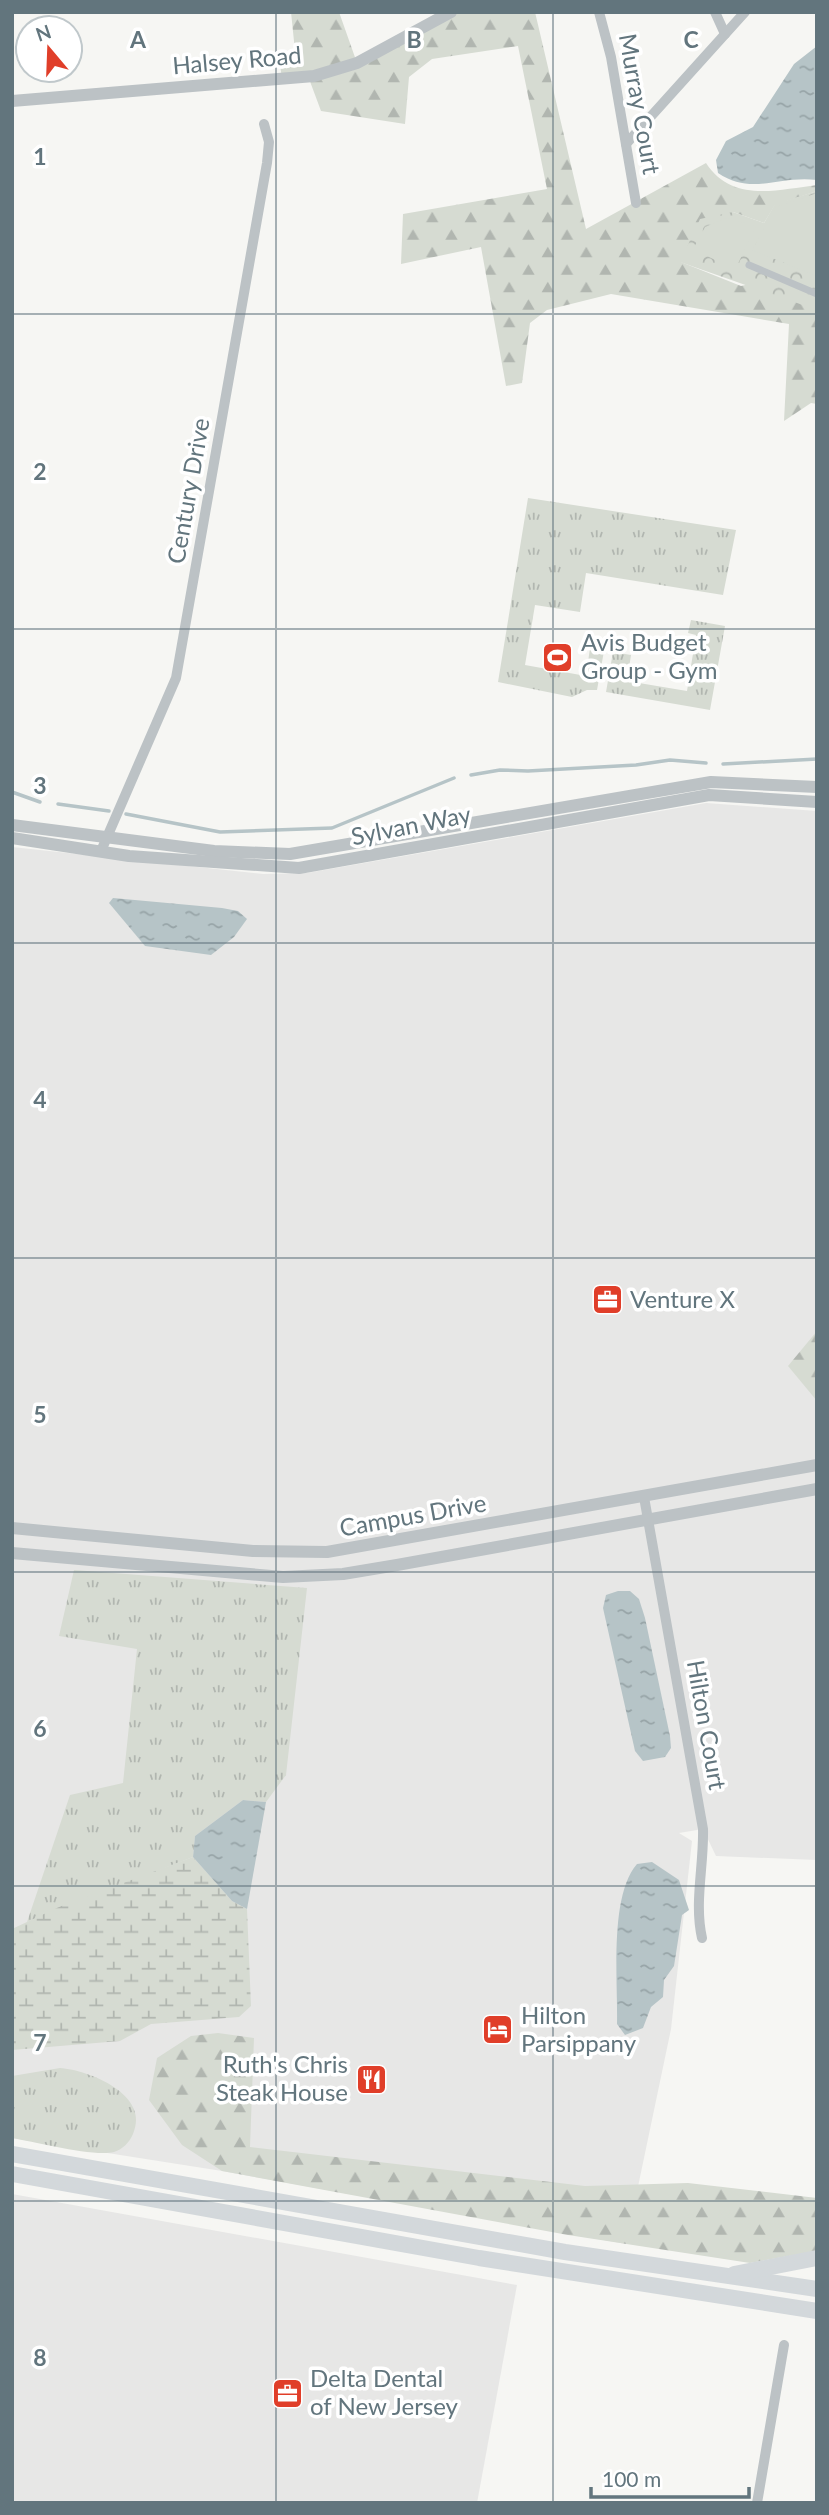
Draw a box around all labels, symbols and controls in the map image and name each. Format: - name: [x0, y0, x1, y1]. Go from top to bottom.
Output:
- north arrow: [14, 14, 84, 84]
- text: N: [33, 19, 54, 46]
- text: A: [129, 25, 147, 53]
- text: B: [406, 25, 422, 53]
- text: C: [683, 25, 699, 53]
- street label: Murray Court: [614, 31, 667, 177]
- street label: Halsey Road: [171, 39, 303, 80]
- text: 1: [33, 142, 47, 170]
- street label: Century Drive: [160, 416, 215, 566]
- text: 2: [33, 457, 47, 485]
- place label: Avis Budget Group - Gym: [581, 627, 717, 684]
- sports icon: Avis Budget Group - Gym: [541, 640, 575, 674]
- text: 3: [33, 771, 47, 799]
- street label: Sylvan Way: [348, 799, 474, 850]
- text: 4: [33, 1085, 47, 1113]
- office icon: Venture X: [590, 1283, 624, 1317]
- place label: Venture X: [630, 1284, 735, 1313]
- text: 5: [33, 1400, 47, 1428]
- street label: Campus Drive: [337, 1487, 488, 1542]
- street label: Hilton Court: [682, 1658, 733, 1792]
- text: 6: [33, 1714, 47, 1742]
- place label: Hilton Parsippany: [521, 2000, 637, 2057]
- hotel icon: Hilton Parsippany: [481, 2013, 515, 2047]
- text: 7: [33, 2028, 47, 2056]
- place label: Ruth's Chris Steak House: [216, 2049, 348, 2106]
- restaurant icon: Ruth's Chris Steak House: [354, 2062, 388, 2096]
- text: 8: [33, 2343, 47, 2371]
- place label: Delta Dental of New Jersey: [310, 2363, 459, 2420]
- office icon: Delta Dental of New Jersey: [270, 2376, 304, 2410]
- scale bar: [591, 2456, 748, 2500]
- text: 100 m: [602, 2466, 661, 2491]

